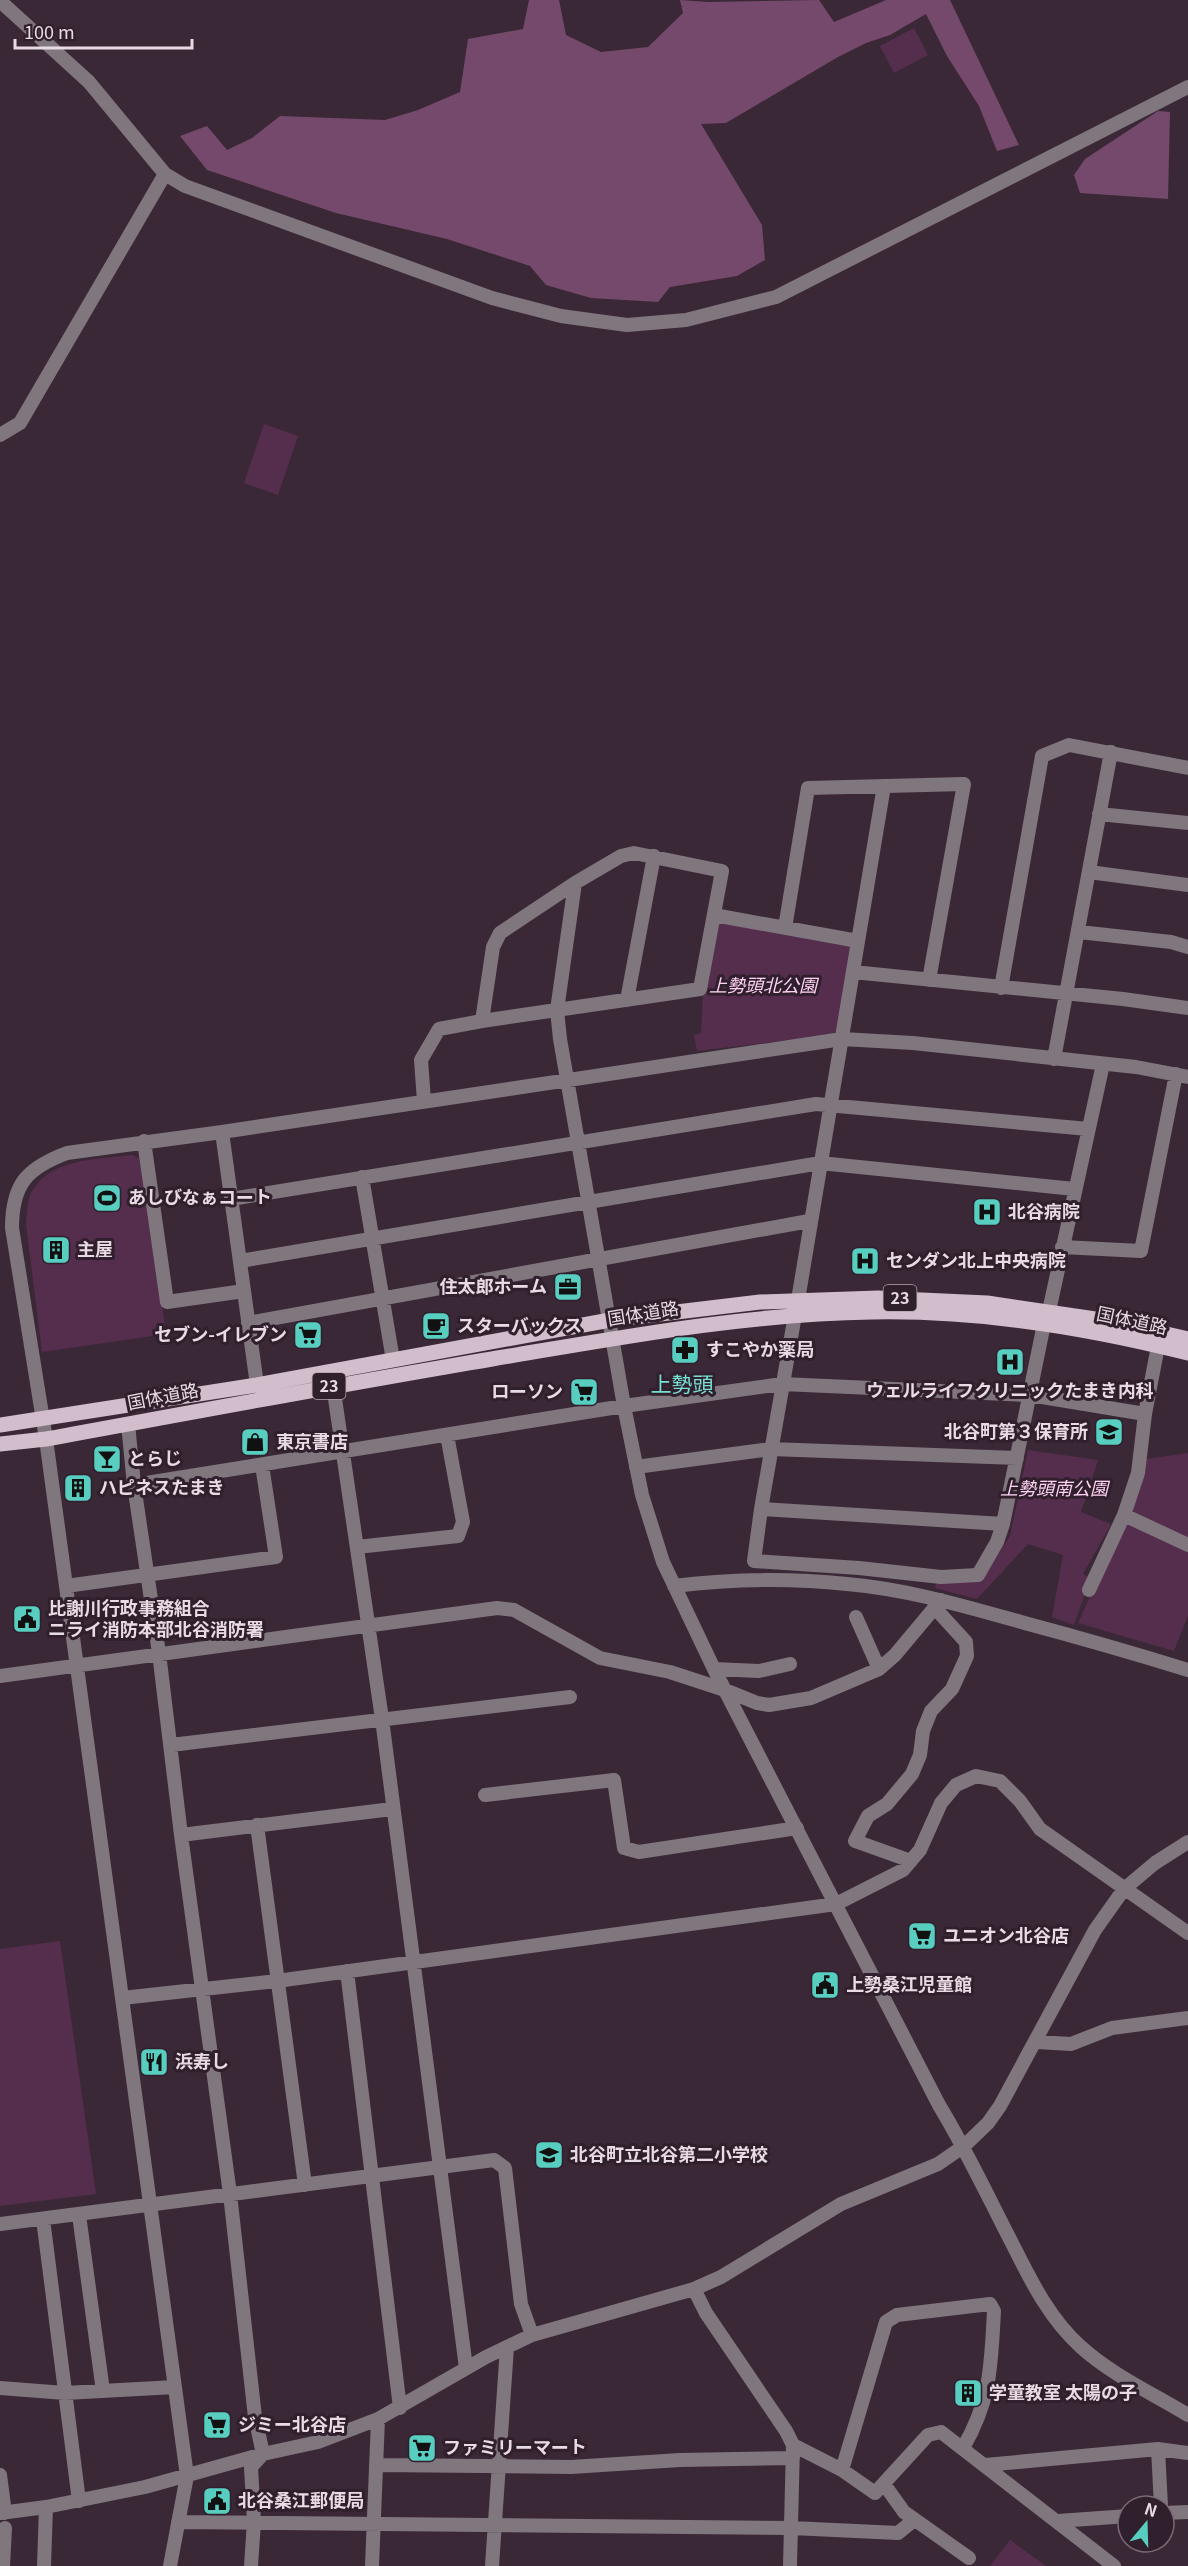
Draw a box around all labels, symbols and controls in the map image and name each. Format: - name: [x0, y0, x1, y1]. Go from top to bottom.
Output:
- scale bar: [15, 12, 192, 50]
- text: 100 m: [24, 18, 75, 44]
- park label: 上勢頭北公園: [709, 971, 820, 997]
- sports icon: あしびなぁコート: [91, 1182, 123, 1214]
- place label: あしびなぁコート: [128, 1183, 272, 1209]
- hospital icon: 北谷病院: [971, 1196, 1003, 1228]
- place label: 北谷病院: [1008, 1197, 1080, 1223]
- building icon: 主屋: [40, 1234, 72, 1266]
- place label: 主屋: [77, 1235, 113, 1261]
- hospital icon: センダン北上中央病院: [849, 1245, 881, 1277]
- place label: センダン北上中央病院: [886, 1246, 1066, 1272]
- office icon: 住太郎ホーム: [552, 1271, 584, 1303]
- place label: 住太郎ホーム: [440, 1272, 547, 1298]
- road number: 23: [884, 1285, 916, 1311]
- street label: 国体道路: [605, 1294, 680, 1330]
- street label: 国体道路: [1094, 1299, 1170, 1339]
- cafe icon: スターバックス: [420, 1310, 452, 1342]
- place label: スターバックス: [457, 1311, 582, 1337]
- supermarket icon: セブン-イレブン: [292, 1319, 324, 1351]
- place label: セブン-イレブン: [154, 1320, 287, 1346]
- pharmacy icon: すこやか薬局: [669, 1334, 701, 1366]
- place label: すこやか薬局: [706, 1335, 814, 1361]
- hospital icon: ウェルライフクリニックたまき内科: [994, 1346, 1026, 1378]
- district label: 上勢頭: [651, 1368, 714, 1398]
- road number: 23: [312, 1373, 346, 1399]
- street label: 国体道路: [125, 1375, 200, 1415]
- supermarket icon: ローソン: [568, 1376, 600, 1408]
- place label: ウェルライフクリニックたまき内科: [866, 1376, 1154, 1402]
- place label: ローソン: [491, 1377, 563, 1403]
- school or university icon: 北谷町第３保育所: [1093, 1416, 1125, 1448]
- place label: 北谷町第３保育所: [944, 1417, 1088, 1443]
- shop icon: 東京書店: [239, 1426, 271, 1458]
- place label: 東京書店: [276, 1427, 348, 1453]
- bar icon: とらじ: [91, 1443, 123, 1475]
- place label: とらじ: [128, 1444, 182, 1470]
- building icon: ハピネスたまき: [62, 1472, 94, 1504]
- place label: ハピネスたまき: [99, 1473, 224, 1499]
- park label: 上勢頭南公園: [1000, 1474, 1111, 1500]
- place label: 比謝川行政事務組合 ニライ消防本部北谷消防署: [48, 1594, 264, 1641]
- public building icon: 比謝川行政事務組合 ニライ消防本部北谷消防署: [11, 1603, 43, 1635]
- supermarket icon: ユニオン北谷店: [906, 1920, 938, 1952]
- place label: ユニオン北谷店: [943, 1921, 1069, 1947]
- public building icon: 上勢桑江児童館: [809, 1969, 841, 2001]
- place label: 上勢桑江児童館: [846, 1970, 972, 1996]
- restaurant icon: 浜寿し: [138, 2046, 170, 2078]
- place label: 浜寿し: [175, 2047, 229, 2073]
- school or university icon: 北谷町立北谷第二小学校: [533, 2139, 565, 2171]
- place label: 北谷町立北谷第二小学校: [570, 2140, 768, 2166]
- building icon: 学童教室 太陽の子: [952, 2377, 984, 2409]
- place label: 学童教室 太陽の子: [989, 2378, 1137, 2404]
- supermarket icon: ジミー北谷店: [201, 2409, 233, 2441]
- place label: ジミー北谷店: [238, 2410, 346, 2436]
- supermarket icon: ファミリーマート: [406, 2432, 438, 2464]
- place label: ファミリーマート: [443, 2433, 587, 2459]
- public building icon: 北谷桑江郵便局: [201, 2485, 233, 2517]
- place label: 北谷桑江郵便局: [238, 2486, 364, 2512]
- north arrow: [1116, 2494, 1176, 2554]
- text: N: [1142, 2496, 1161, 2522]

